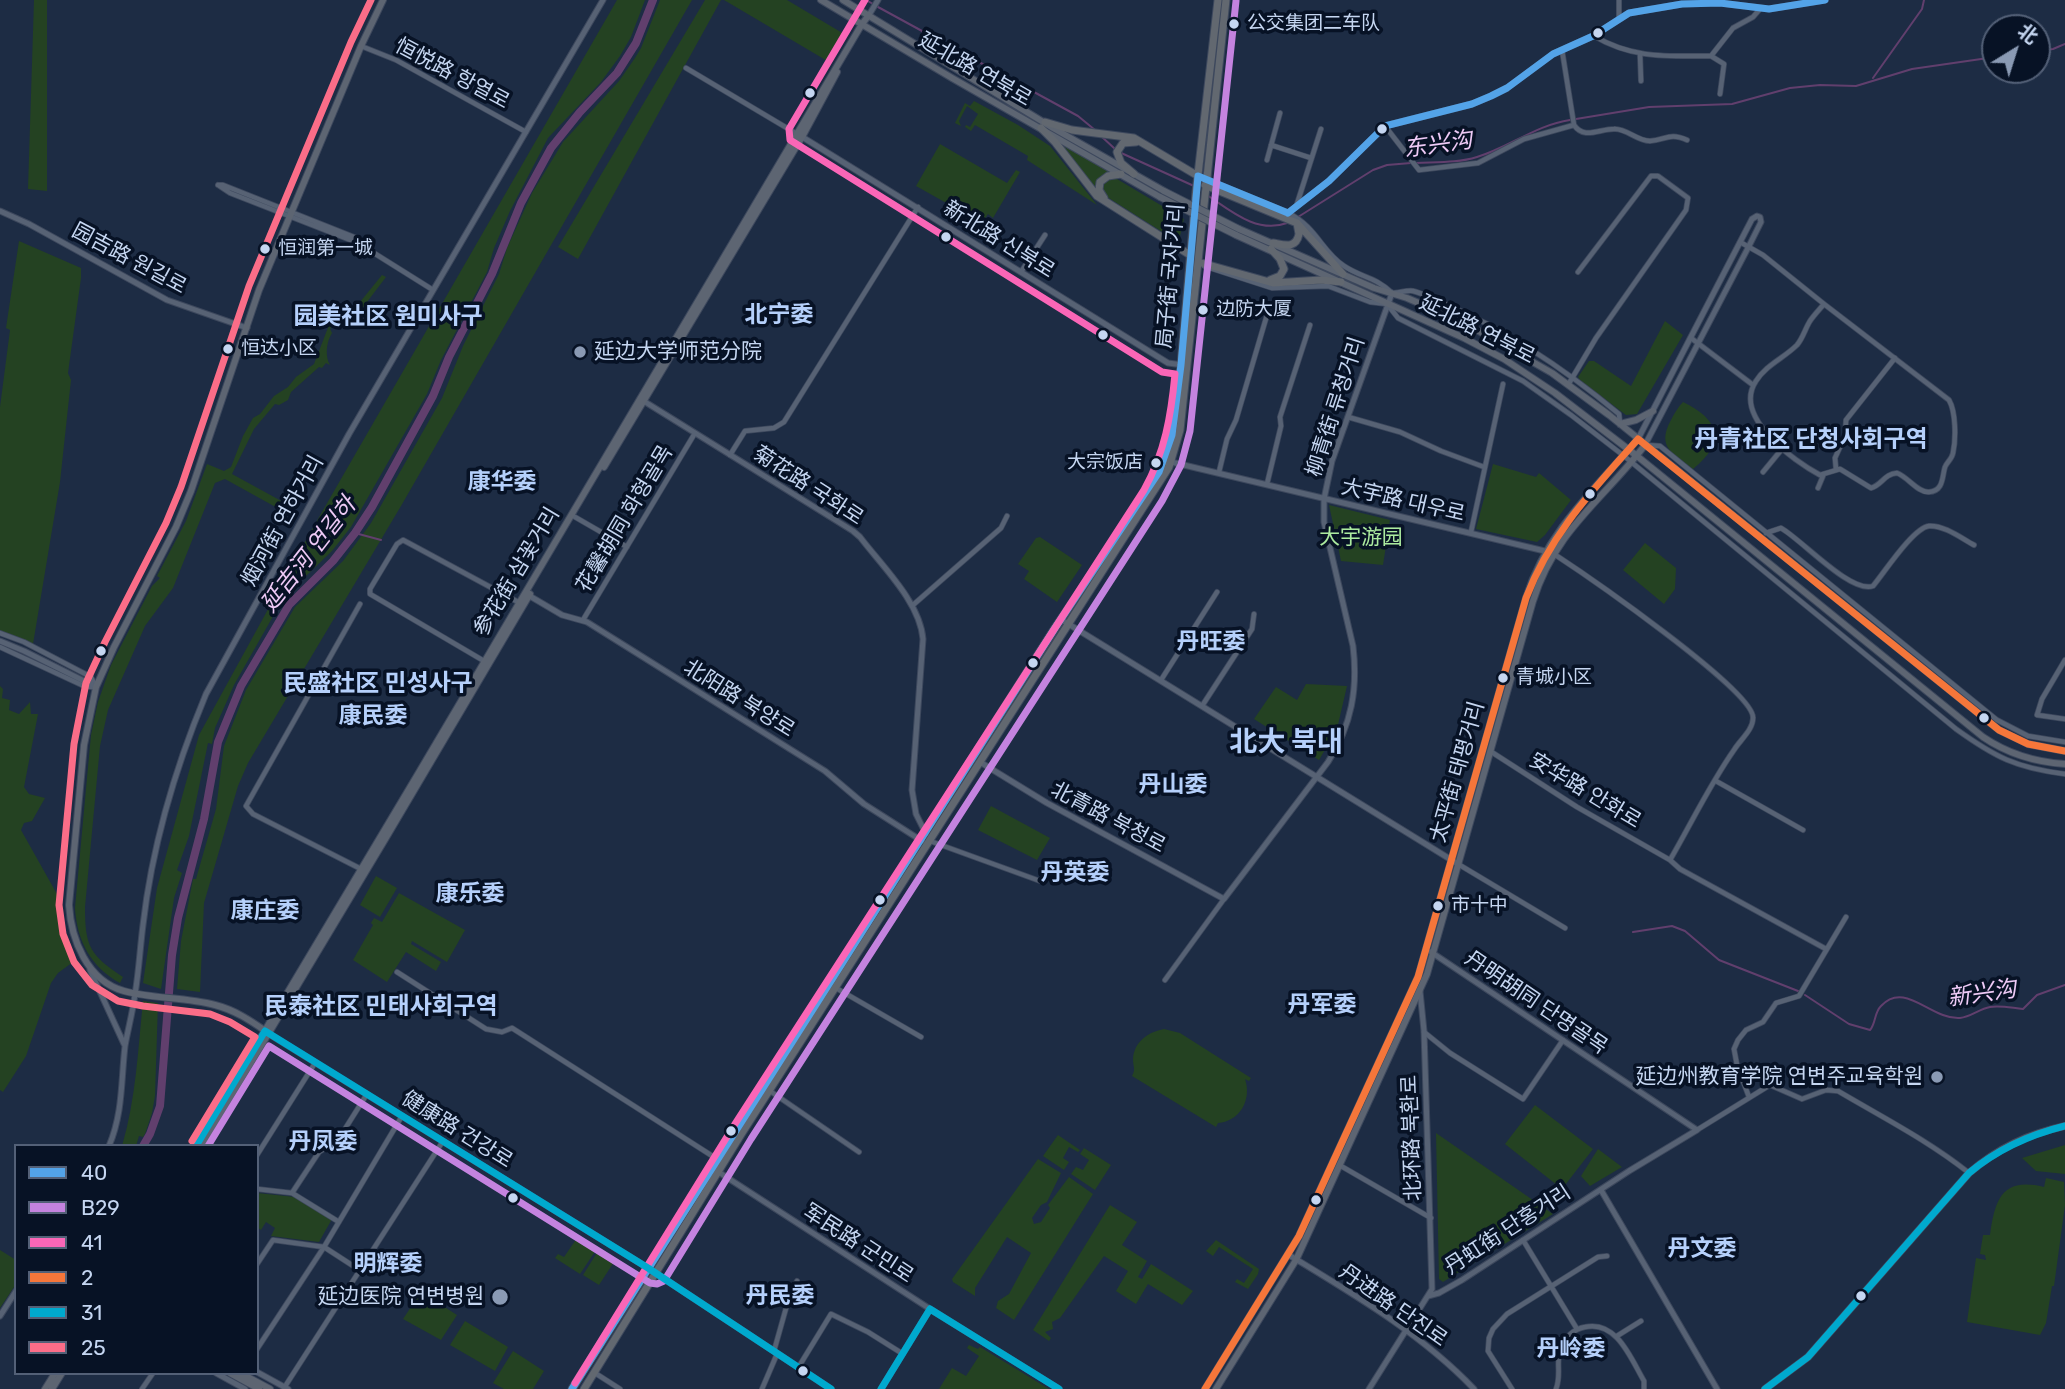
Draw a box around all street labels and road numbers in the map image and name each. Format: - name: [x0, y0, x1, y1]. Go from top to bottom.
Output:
- street label: 延北路 연북로: [914, 28, 1036, 112]
- street label: 恒悦路 항열로: [390, 33, 514, 115]
- street label: 新北路 신북로: [939, 196, 1059, 284]
- street label: 局子街 국자거리: [1152, 202, 1190, 350]
- street label: 园吉路 원길로: [67, 218, 191, 300]
- street label: 延北路 연북로: [1415, 290, 1539, 370]
- street label: 柳青街 류청거리: [1302, 334, 1370, 480]
- street label: 花馨胡同 화형골목: [571, 441, 679, 597]
- street label: 菊花路 국화로: [748, 441, 868, 531]
- street label: 烟河街 연하거리: [237, 451, 329, 591]
- street label: 大宇路 대우로: [1339, 475, 1467, 527]
- street label: 参花街 삼꽃거리: [469, 503, 565, 641]
- street label: 北阳路 북양로: [679, 655, 799, 743]
- street label: 太平街 태평거리: [1426, 699, 1490, 845]
- street label: 安华路 안화로: [1524, 748, 1646, 834]
- street label: 北青路 북청로: [1046, 777, 1170, 859]
- street label: 丹明胡同 단명골목: [1460, 946, 1612, 1060]
- street label: 北环路 북환로: [1397, 1075, 1427, 1201]
- street label: 健康路 건강로: [397, 1086, 517, 1174]
- street label: 丹虹街 단홍거리: [1440, 1180, 1576, 1280]
- street label: 军民路 군민로: [798, 1199, 918, 1289]
- street label: 丹进路 단진로: [1334, 1260, 1452, 1352]

